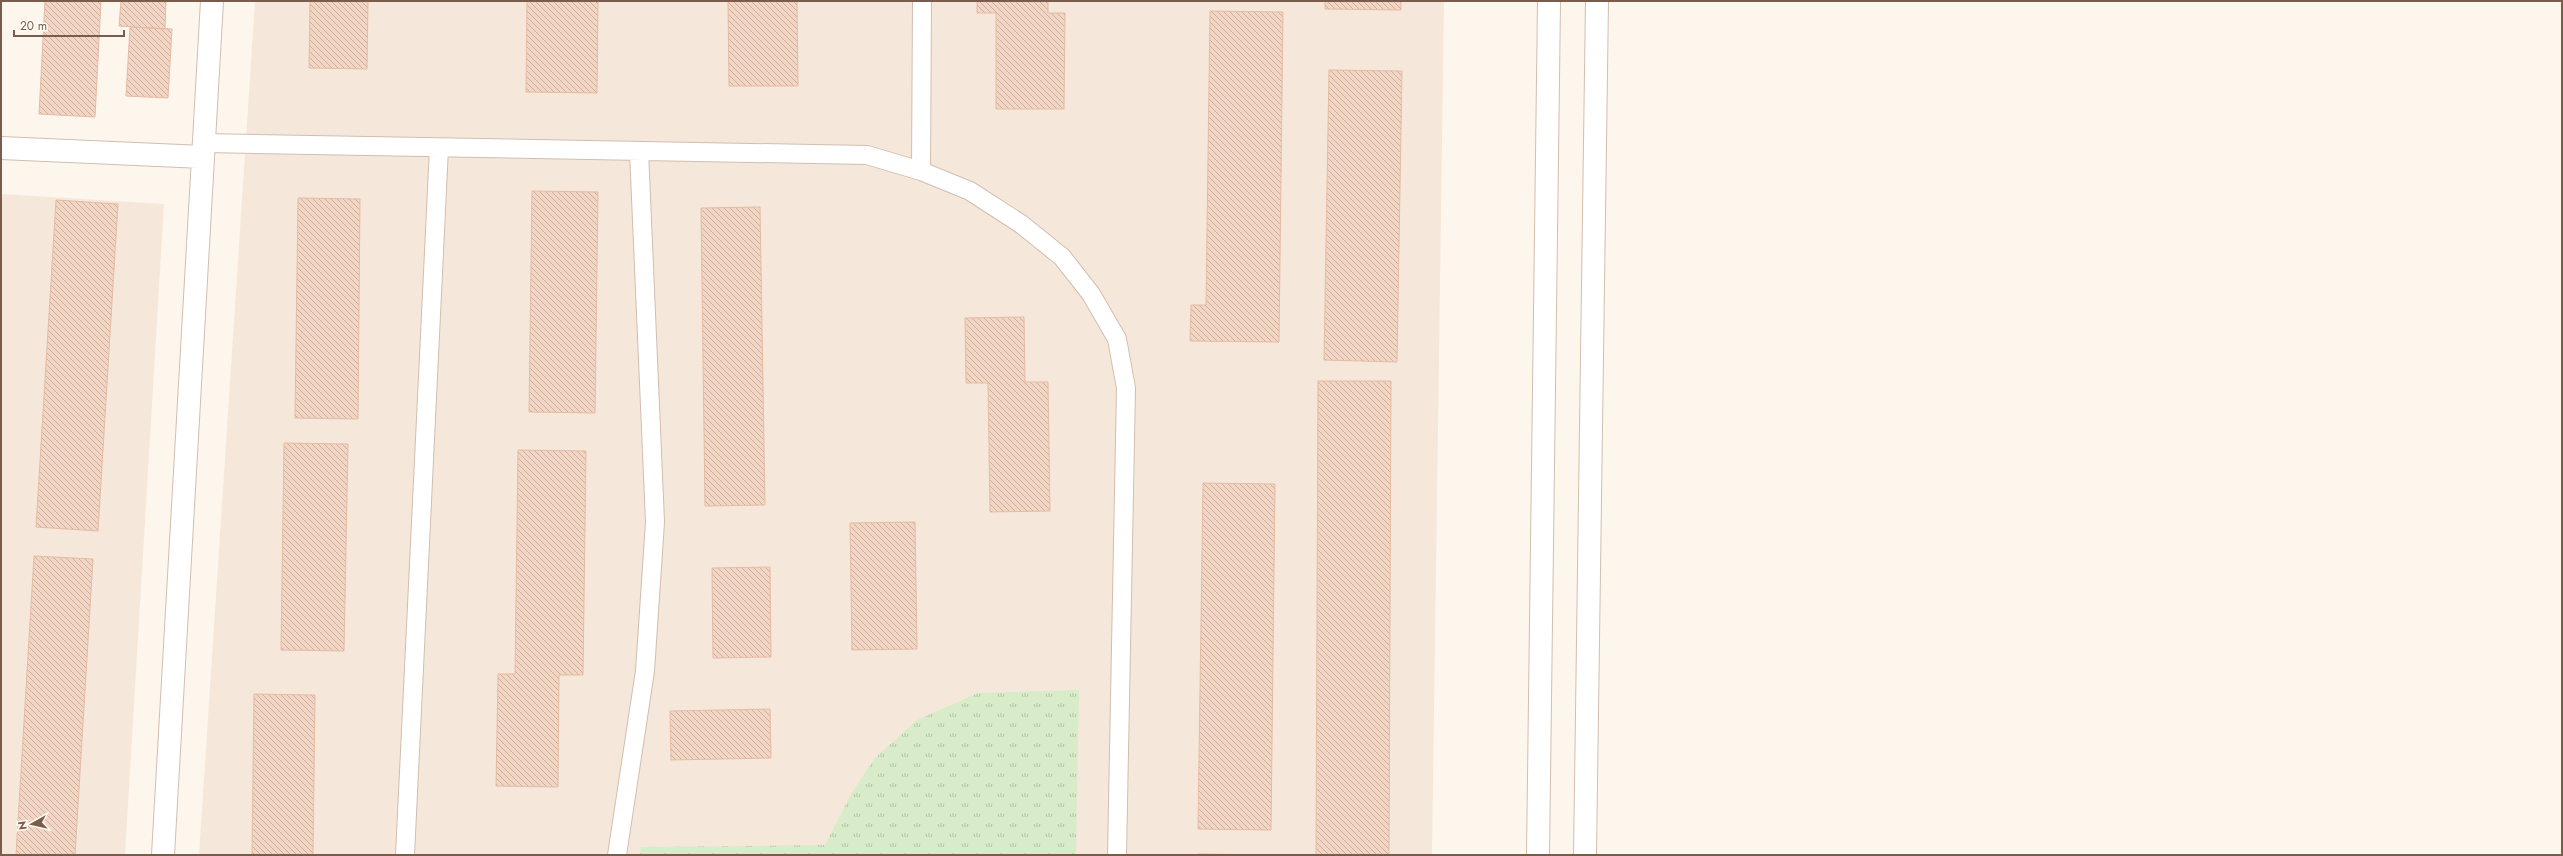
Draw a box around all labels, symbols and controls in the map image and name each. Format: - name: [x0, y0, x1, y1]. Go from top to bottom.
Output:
- scale bar: [14, 12, 124, 38]
- text: 20 m: [20, 17, 47, 35]
- north arrow: [12, 804, 52, 844]
- text: N: [14, 820, 31, 831]

